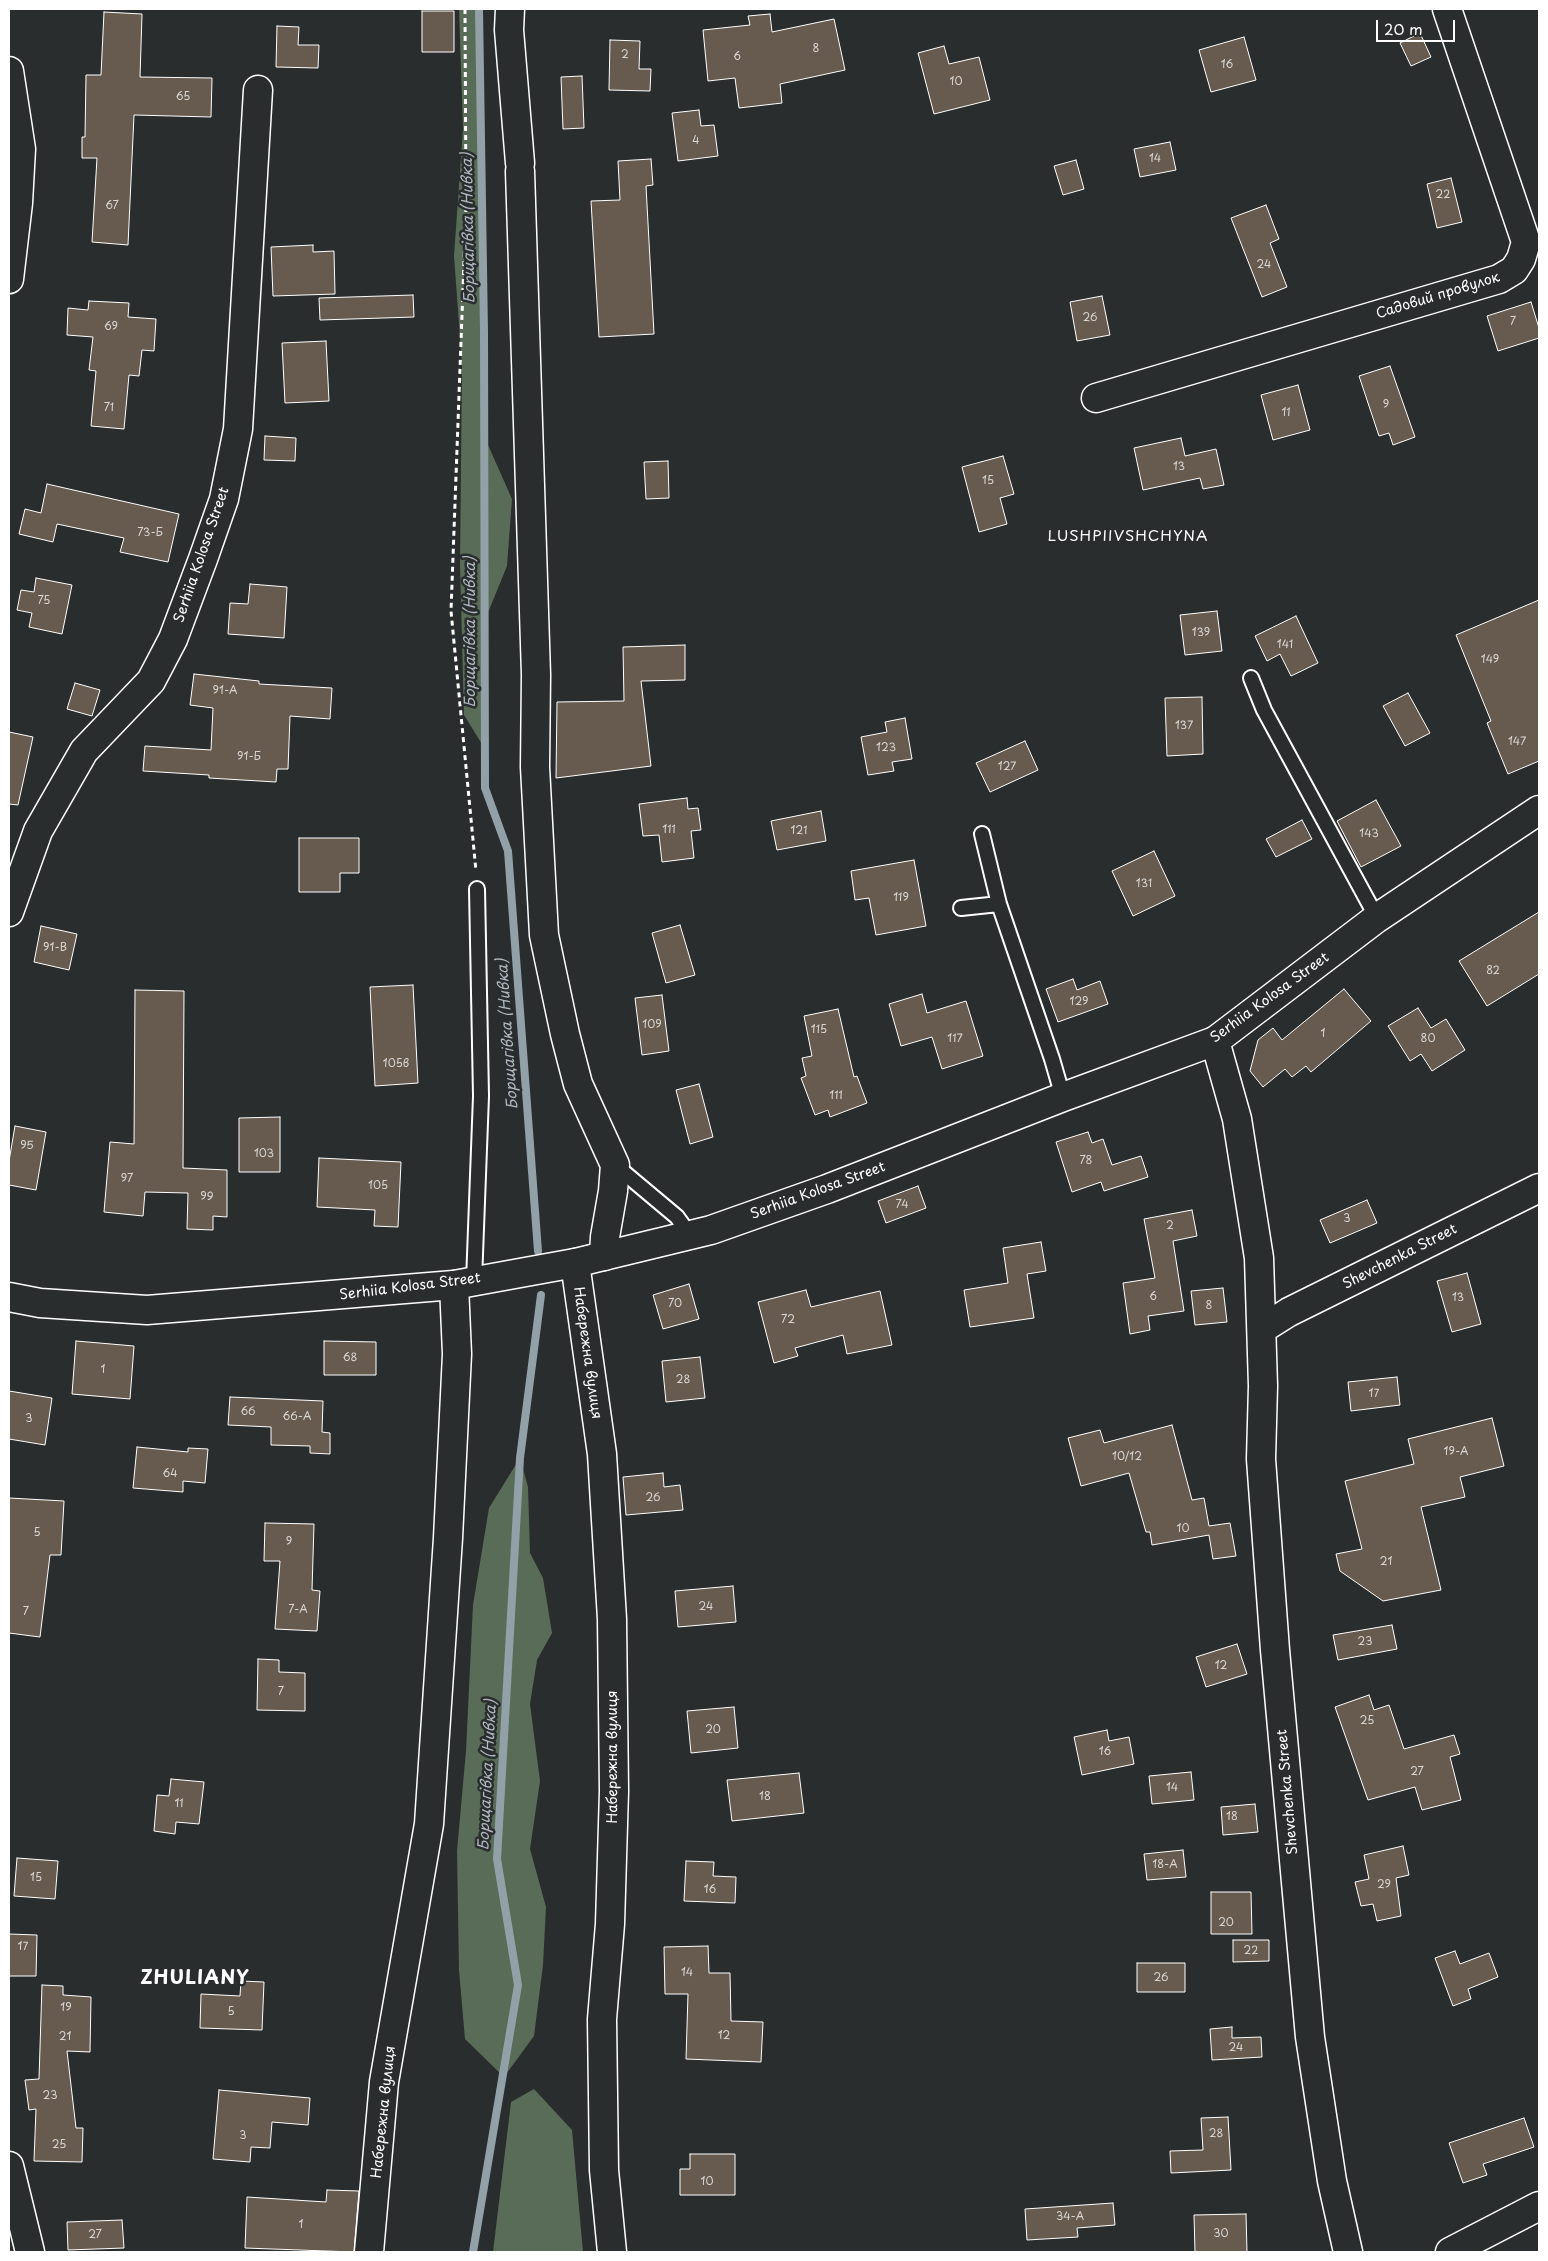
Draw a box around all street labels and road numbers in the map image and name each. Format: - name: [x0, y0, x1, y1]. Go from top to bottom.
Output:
- street label: Садовий провулок: [1374, 269, 1502, 323]
- street label: Serhiia Kolosa Street: [171, 485, 233, 625]
- street label: Serhiia Kolosa Street: [1208, 949, 1332, 1047]
- street label: Serhiia Kolosa Street: [748, 1159, 888, 1223]
- street label: Shevchenka Street: [1340, 1221, 1460, 1293]
- street label: Serhiia Kolosa Street: [338, 1270, 482, 1304]
- street label: Набережна вулиця: [569, 1286, 605, 1420]
- street label: Набережна вулиця: [605, 1690, 621, 1824]
- street label: Shevchenka Street: [1274, 1729, 1302, 1855]
- street label: Набережна вулиця: [369, 2045, 399, 2179]

